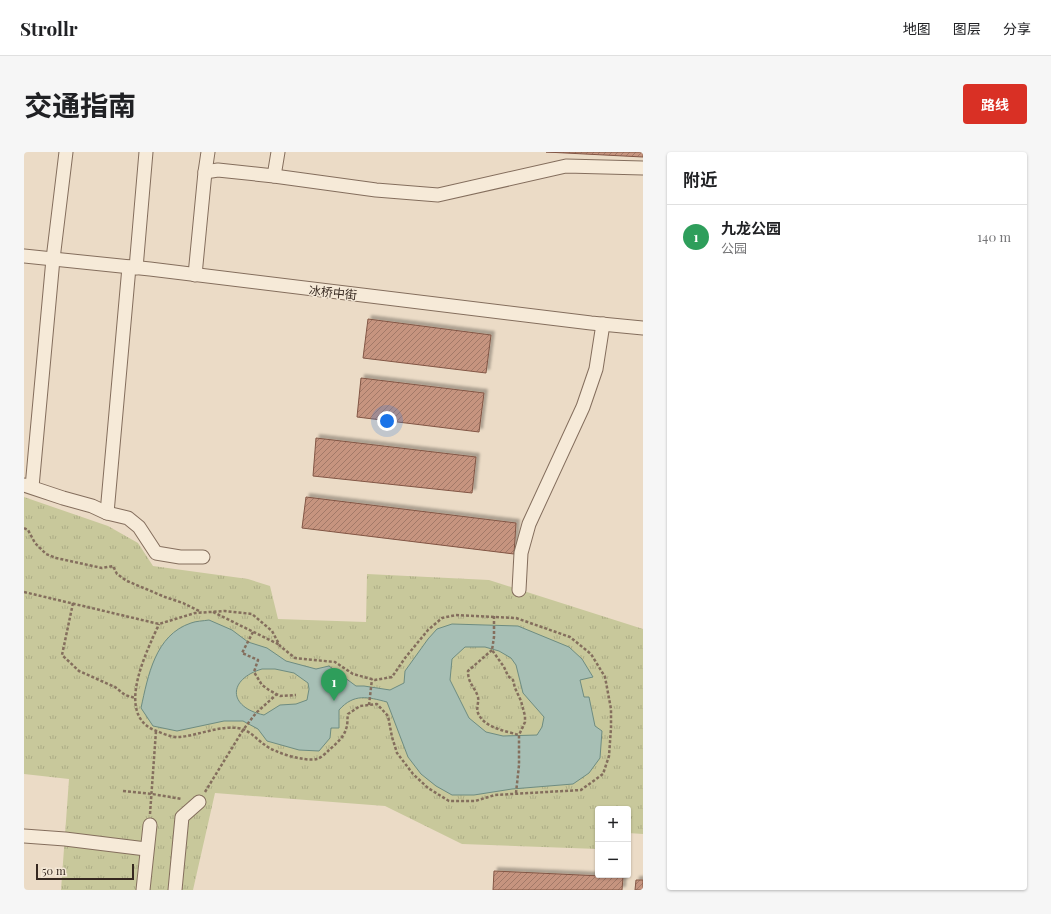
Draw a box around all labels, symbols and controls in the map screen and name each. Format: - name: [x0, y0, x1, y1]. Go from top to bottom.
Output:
- text: Strollr: [20, 15, 78, 41]
- text: 地图: [903, 19, 931, 38]
- text: 图层: [953, 19, 981, 38]
- text: 分享: [1003, 19, 1031, 38]
- button: 路线: [963, 84, 1027, 124]
- text: 交通指南: [24, 86, 136, 123]
- text: 附近: [683, 168, 717, 190]
- text: 九龙公园: [721, 218, 781, 238]
- text: 1: [694, 228, 698, 245]
- text: 140 m: [977, 228, 1011, 245]
- text: 公园: [721, 239, 747, 256]
- street label: 冰桥中街: [308, 282, 358, 302]
- your location: [377, 411, 397, 431]
- pin: 1: [321, 668, 347, 701]
- map controls: [595, 806, 631, 878]
- button: +: [595, 806, 631, 842]
- button: −: [595, 842, 631, 878]
- scale bar: [36, 862, 134, 881]
- text: 50 m: [42, 863, 66, 878]

